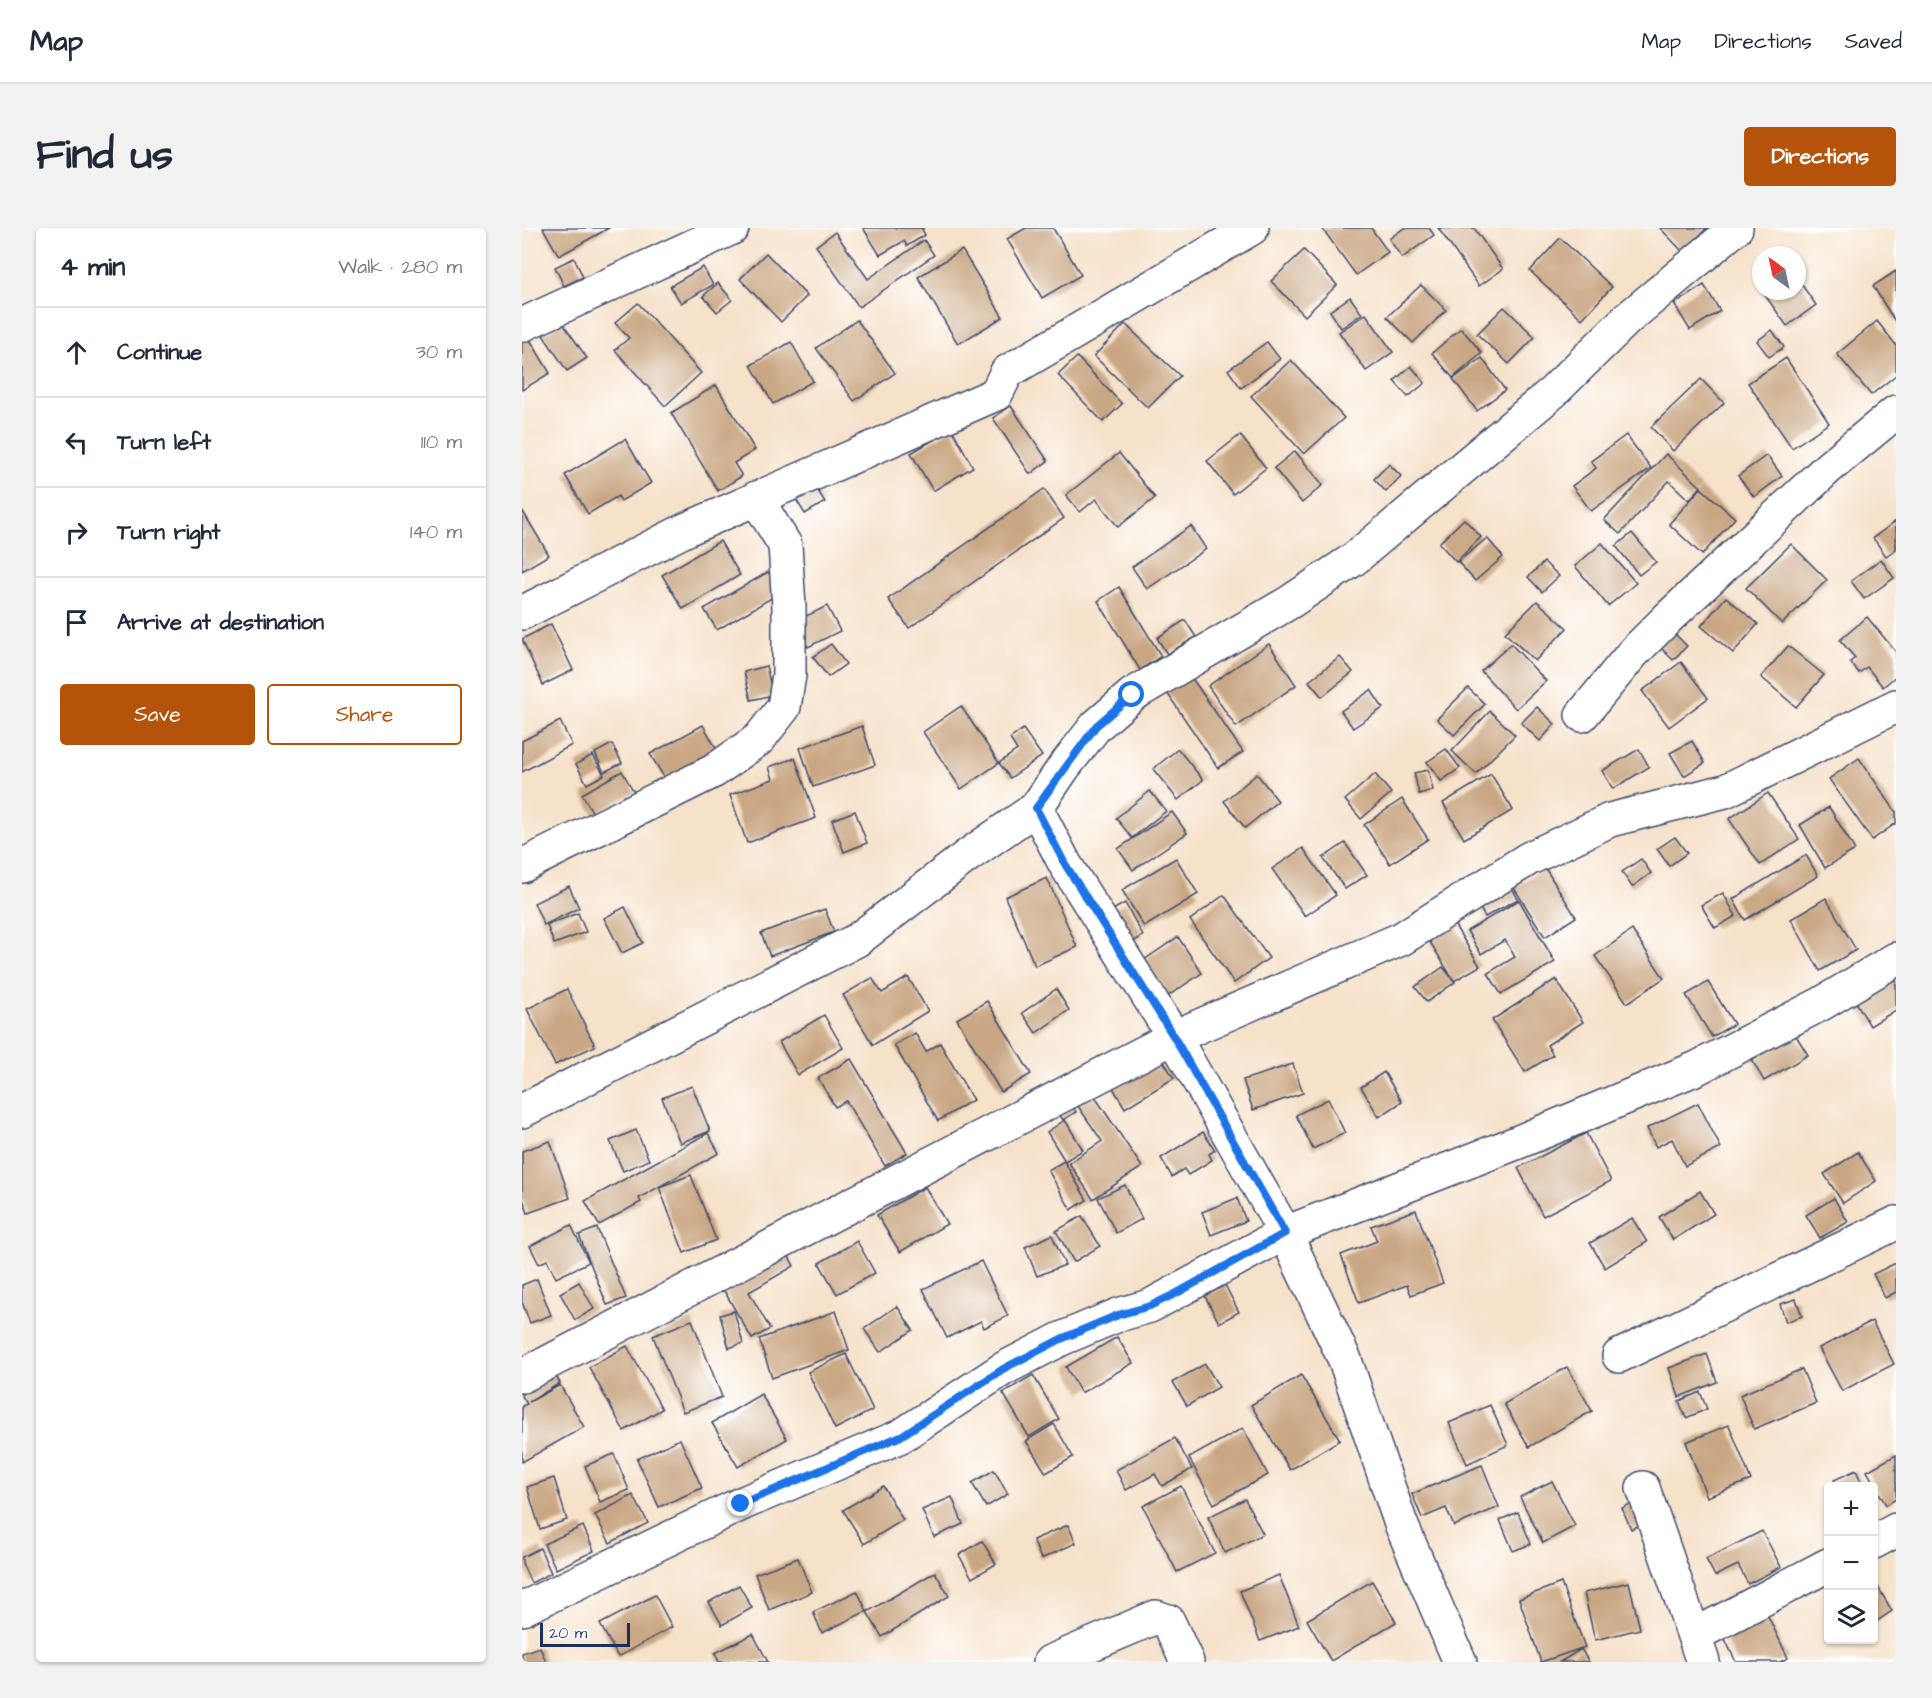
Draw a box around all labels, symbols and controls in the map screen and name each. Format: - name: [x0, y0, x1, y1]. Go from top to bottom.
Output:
- text: Map: [30, 22, 83, 61]
- text: Map: [1641, 27, 1681, 56]
- text: Directions: [1714, 27, 1812, 56]
- text: Saved: [1845, 27, 1902, 56]
- text: Find us: [36, 127, 173, 185]
- button: Directions: [1744, 127, 1896, 186]
- north arrow: [1752, 246, 1806, 300]
- text: 4 min: [60, 249, 125, 285]
- text: Walk · 280 m: [338, 253, 462, 281]
- icon: ahead: [60, 336, 93, 369]
- text: Continue: [117, 337, 202, 368]
- text: 30 m: [416, 338, 462, 366]
- icon: left: [60, 426, 93, 459]
- text: Turn left: [117, 427, 211, 458]
- text: 110 m: [421, 428, 462, 456]
- icon: right: [60, 516, 93, 549]
- text: Turn right: [117, 517, 220, 548]
- text: 140 m: [410, 518, 462, 546]
- icon: arrive: [60, 606, 93, 639]
- text: Arrive at destination: [117, 607, 324, 638]
- route start: [1118, 681, 1144, 707]
- button: Save: [60, 684, 255, 745]
- button: Share: [267, 684, 462, 745]
- map controls: [1824, 1482, 1878, 1644]
- button: +: [1824, 1482, 1878, 1536]
- route end: [727, 1490, 753, 1516]
- button: −: [1824, 1536, 1878, 1590]
- button: layers: [1824, 1590, 1878, 1644]
- scale bar: [540, 1620, 630, 1648]
- text: 20 m: [549, 1622, 587, 1644]

